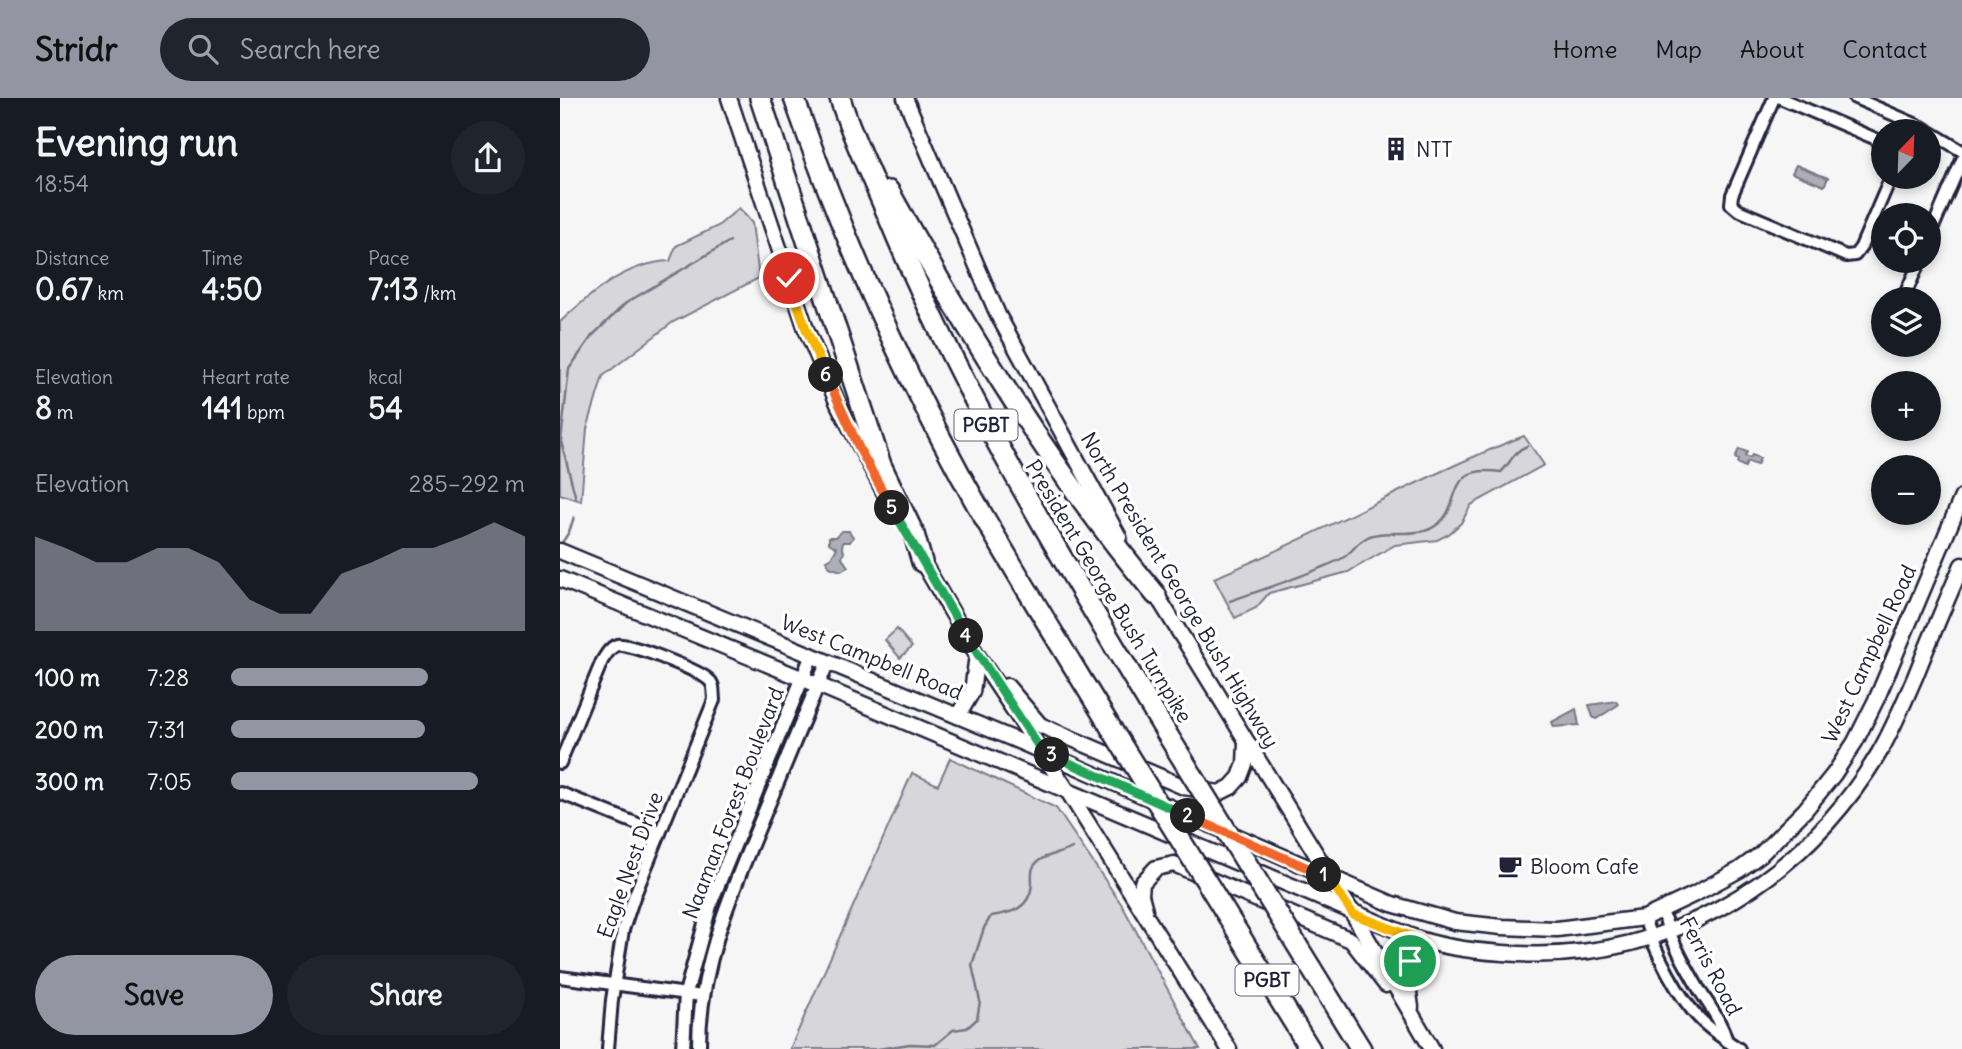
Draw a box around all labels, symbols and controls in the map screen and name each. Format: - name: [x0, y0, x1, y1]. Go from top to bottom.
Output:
- search box: [160, 18, 650, 81]
- text: Stridr: [35, 28, 118, 70]
- icon: search: [184, 30, 222, 68]
- text: Search here: [240, 33, 381, 66]
- text: Home: [1553, 34, 1617, 64]
- text: Map: [1655, 34, 1702, 64]
- text: About: [1740, 34, 1804, 64]
- text: Contact: [1842, 34, 1927, 64]
- text: Evening run: [35, 119, 238, 166]
- north arrow: [1871, 119, 1941, 189]
- map controls: [1871, 119, 1941, 525]
- button: share: [451, 121, 525, 195]
- building icon: NTT: [1382, 135, 1410, 163]
- place label: NTT: [1416, 136, 1452, 163]
- text: 18:54: [35, 169, 89, 198]
- button: locate: [1871, 203, 1941, 273]
- text: Distance: [35, 246, 109, 270]
- text: Time: [202, 246, 243, 270]
- text: Pace: [368, 246, 410, 270]
- pin: [759, 248, 819, 308]
- icon: check: [770, 259, 808, 297]
- text: 0.67: [35, 270, 93, 308]
- text: 4:50: [202, 270, 263, 308]
- text: 7:13: [368, 270, 419, 308]
- text: km: [93, 281, 124, 305]
- text: /km: [419, 281, 457, 305]
- button: layers: [1871, 287, 1941, 357]
- pin: 6: [808, 358, 844, 392]
- text: 6: [820, 362, 831, 386]
- text: Elevation: [35, 365, 113, 389]
- text: Heart rate: [202, 365, 290, 389]
- text: kcal: [368, 365, 403, 389]
- button: +: [1871, 371, 1941, 441]
- text: 8: [35, 389, 52, 427]
- text: 141: [202, 389, 243, 427]
- text: 54: [368, 389, 403, 427]
- text: m: [52, 400, 73, 424]
- text: bpm: [243, 400, 285, 424]
- road number: PGBT: [954, 410, 1018, 440]
- street label: North President George Bush Highway: [1075, 427, 1285, 753]
- street label: President George Bush Turnpike: [1020, 455, 1198, 727]
- button: −: [1871, 455, 1941, 525]
- text: Elevation: [35, 469, 129, 498]
- text: 285–292 m: [409, 469, 525, 498]
- pin: 5: [874, 490, 910, 526]
- text: 5: [886, 495, 897, 519]
- street label: West Campbell Road: [1816, 560, 1922, 748]
- street label: West Campbell Road: [777, 608, 967, 706]
- pin: 4: [948, 618, 984, 654]
- text: 4: [960, 623, 971, 647]
- text: 100 m: [35, 663, 100, 692]
- text: 7:28: [147, 663, 189, 692]
- street label: Naaman Forest Boulevard: [676, 683, 790, 923]
- text: 200 m: [35, 715, 104, 744]
- text: 7:31: [147, 715, 185, 744]
- pin: 3: [1035, 738, 1070, 772]
- text: 3: [1046, 742, 1057, 766]
- text: 300 m: [35, 767, 104, 796]
- text: 7:05: [147, 767, 192, 796]
- street label: Eagle Nest Drive: [591, 788, 669, 942]
- pin: 2: [1170, 798, 1206, 834]
- text: 2: [1182, 803, 1193, 827]
- cafe icon: Bloom Cafe: [1496, 852, 1524, 880]
- place label: Bloom Cafe: [1530, 853, 1639, 880]
- pin: 1: [1306, 858, 1342, 892]
- text: 1: [1320, 862, 1327, 886]
- street label: Ferris Road: [1674, 912, 1748, 1020]
- pin: [1380, 931, 1440, 991]
- icon: arrive: [1391, 942, 1429, 980]
- button: Save: [35, 955, 273, 1035]
- button: Share: [287, 955, 525, 1035]
- road number: PGBT: [1236, 964, 1298, 996]

